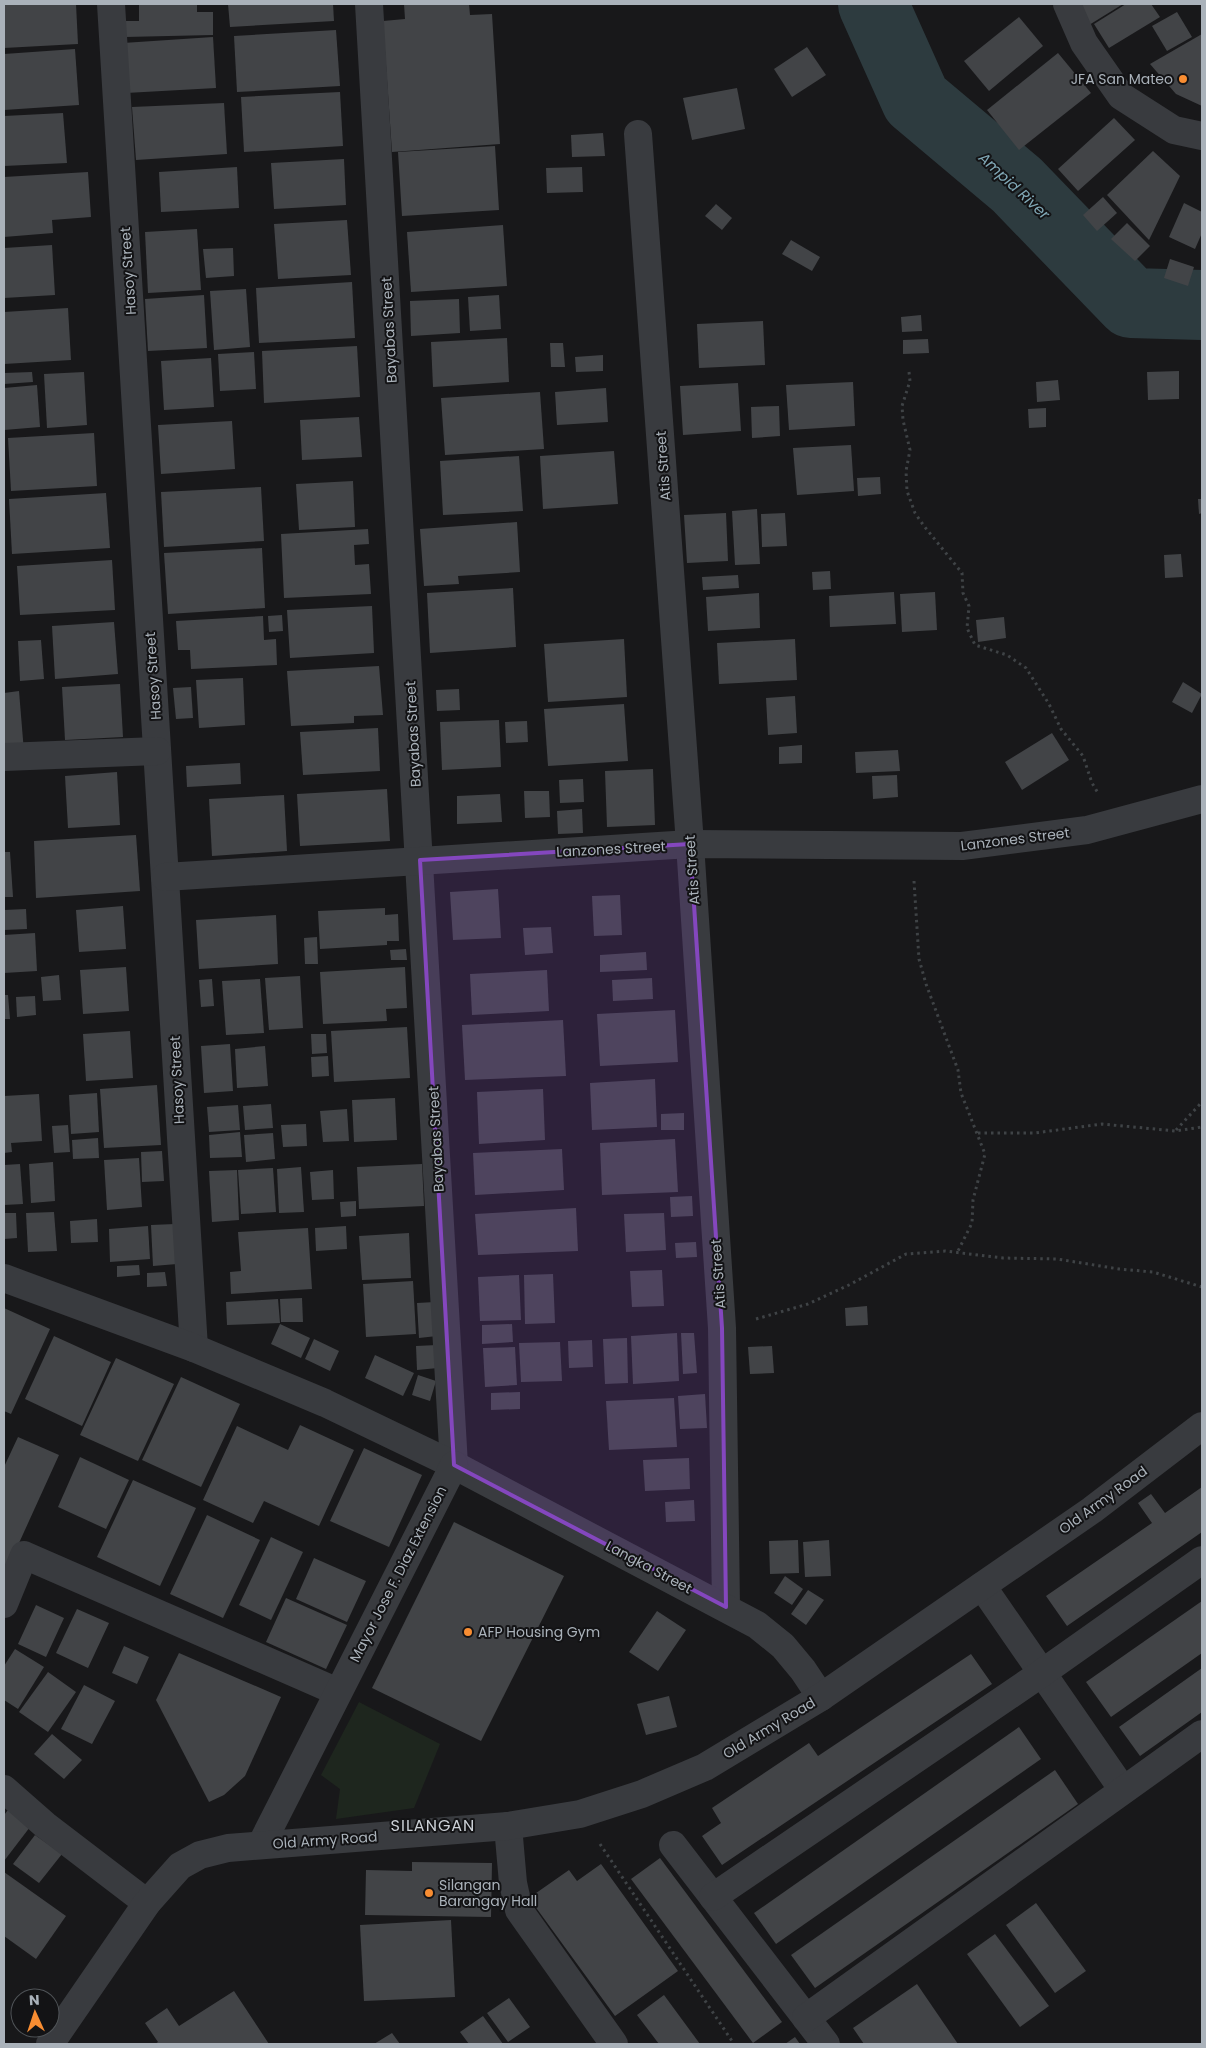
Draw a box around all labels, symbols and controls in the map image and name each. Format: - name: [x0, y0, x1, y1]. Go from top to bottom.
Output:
- place label: JFA San Mateo: [1071, 69, 1173, 89]
- marker: JFA San Mateo: [1177, 73, 1189, 85]
- water label: Ampid River: [973, 147, 1055, 224]
- street label: Hasoy Street: [115, 226, 141, 316]
- street label: Bayabas Street: [376, 276, 402, 384]
- street label: Atis Street: [651, 430, 675, 502]
- street label: Hasoy Street: [140, 631, 166, 721]
- street label: Bayabas Street: [400, 680, 426, 788]
- street label: Lanzones Street: [959, 822, 1071, 856]
- street label: Atis Street: [680, 834, 704, 906]
- street label: Lanzones Street: [556, 836, 666, 862]
- street label: Hasoy Street: [165, 1036, 189, 1124]
- street label: Bayabas Street: [423, 1085, 449, 1193]
- street label: Atis Street: [706, 1238, 730, 1310]
- street label: Old Army Road: [1055, 1461, 1151, 1539]
- street label: Mayor Jose F. Diaz Extension: [345, 1482, 451, 1666]
- street label: Langka Street: [602, 1536, 696, 1598]
- place label: AFP Housing Gym: [478, 1622, 600, 1642]
- marker: AFP Housing Gym: [462, 1626, 474, 1638]
- street label: Old Army Road: [719, 1692, 819, 1764]
- district label: SILANGAN: [391, 1814, 475, 1837]
- street label: Old Army Road: [272, 1826, 378, 1854]
- place label: Silangan Barangay Hall: [439, 1875, 537, 1911]
- marker: Silangan Barangay Hall: [423, 1887, 435, 1899]
- north arrow: [10, 1988, 60, 2038]
- text: N: [29, 1990, 40, 2010]

